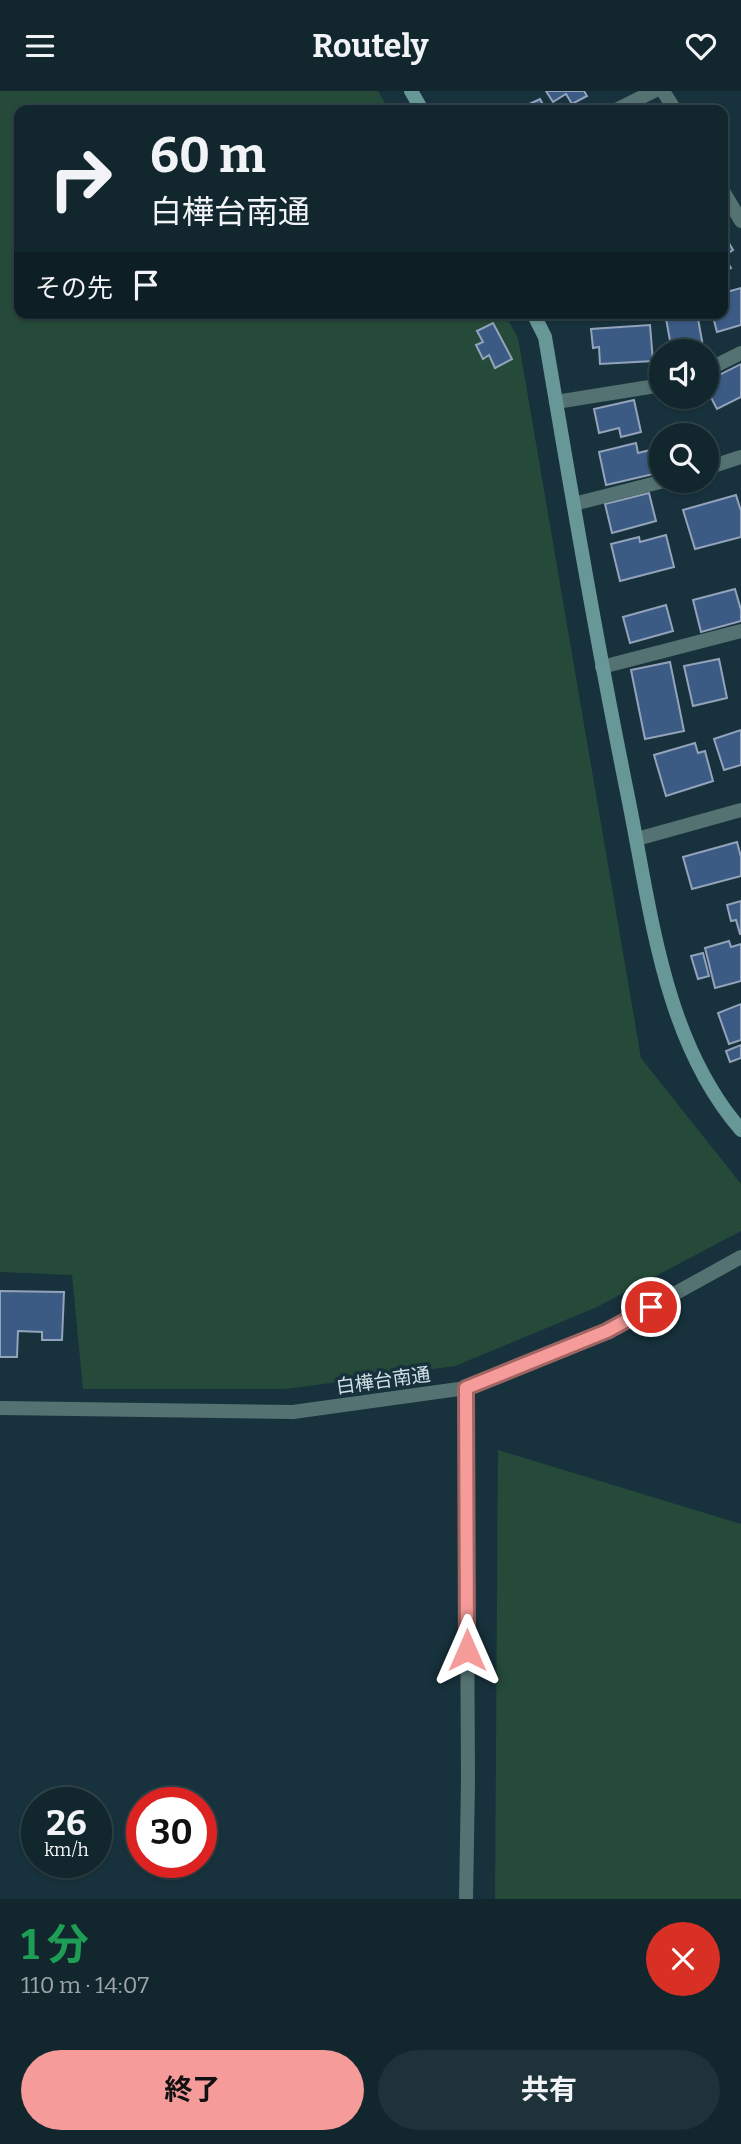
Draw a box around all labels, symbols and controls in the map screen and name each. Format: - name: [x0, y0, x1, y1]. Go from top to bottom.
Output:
- icon: menu: [21, 27, 59, 65]
- text: Routely: [312, 27, 429, 65]
- icon: heart: [682, 27, 720, 65]
- text: 60 m: [150, 126, 266, 185]
- icon: right: [35, 133, 126, 224]
- text: 白樺台南通: [150, 193, 310, 231]
- icon: arrive: [127, 266, 165, 304]
- text: その先: [35, 273, 113, 304]
- map controls: [649, 339, 719, 493]
- button: sound: [649, 339, 719, 409]
- button: search: [649, 423, 719, 493]
- pin: [621, 1277, 681, 1337]
- icon: arrive: [632, 1288, 670, 1326]
- street label: 白樺台南通: [334, 1362, 432, 1398]
- position arrow: [430, 1613, 504, 1687]
- speed limit sign: 30: [126, 1787, 217, 1878]
- text: 26: [46, 1802, 87, 1844]
- text: km/h: [44, 1839, 89, 1861]
- text: 1 分: [21, 1920, 89, 1970]
- button: close: [646, 1922, 720, 1996]
- text: 110 m · 14:07: [21, 1971, 149, 1999]
- button: 終了: [21, 2050, 364, 2130]
- button: 共有: [378, 2050, 720, 2130]

